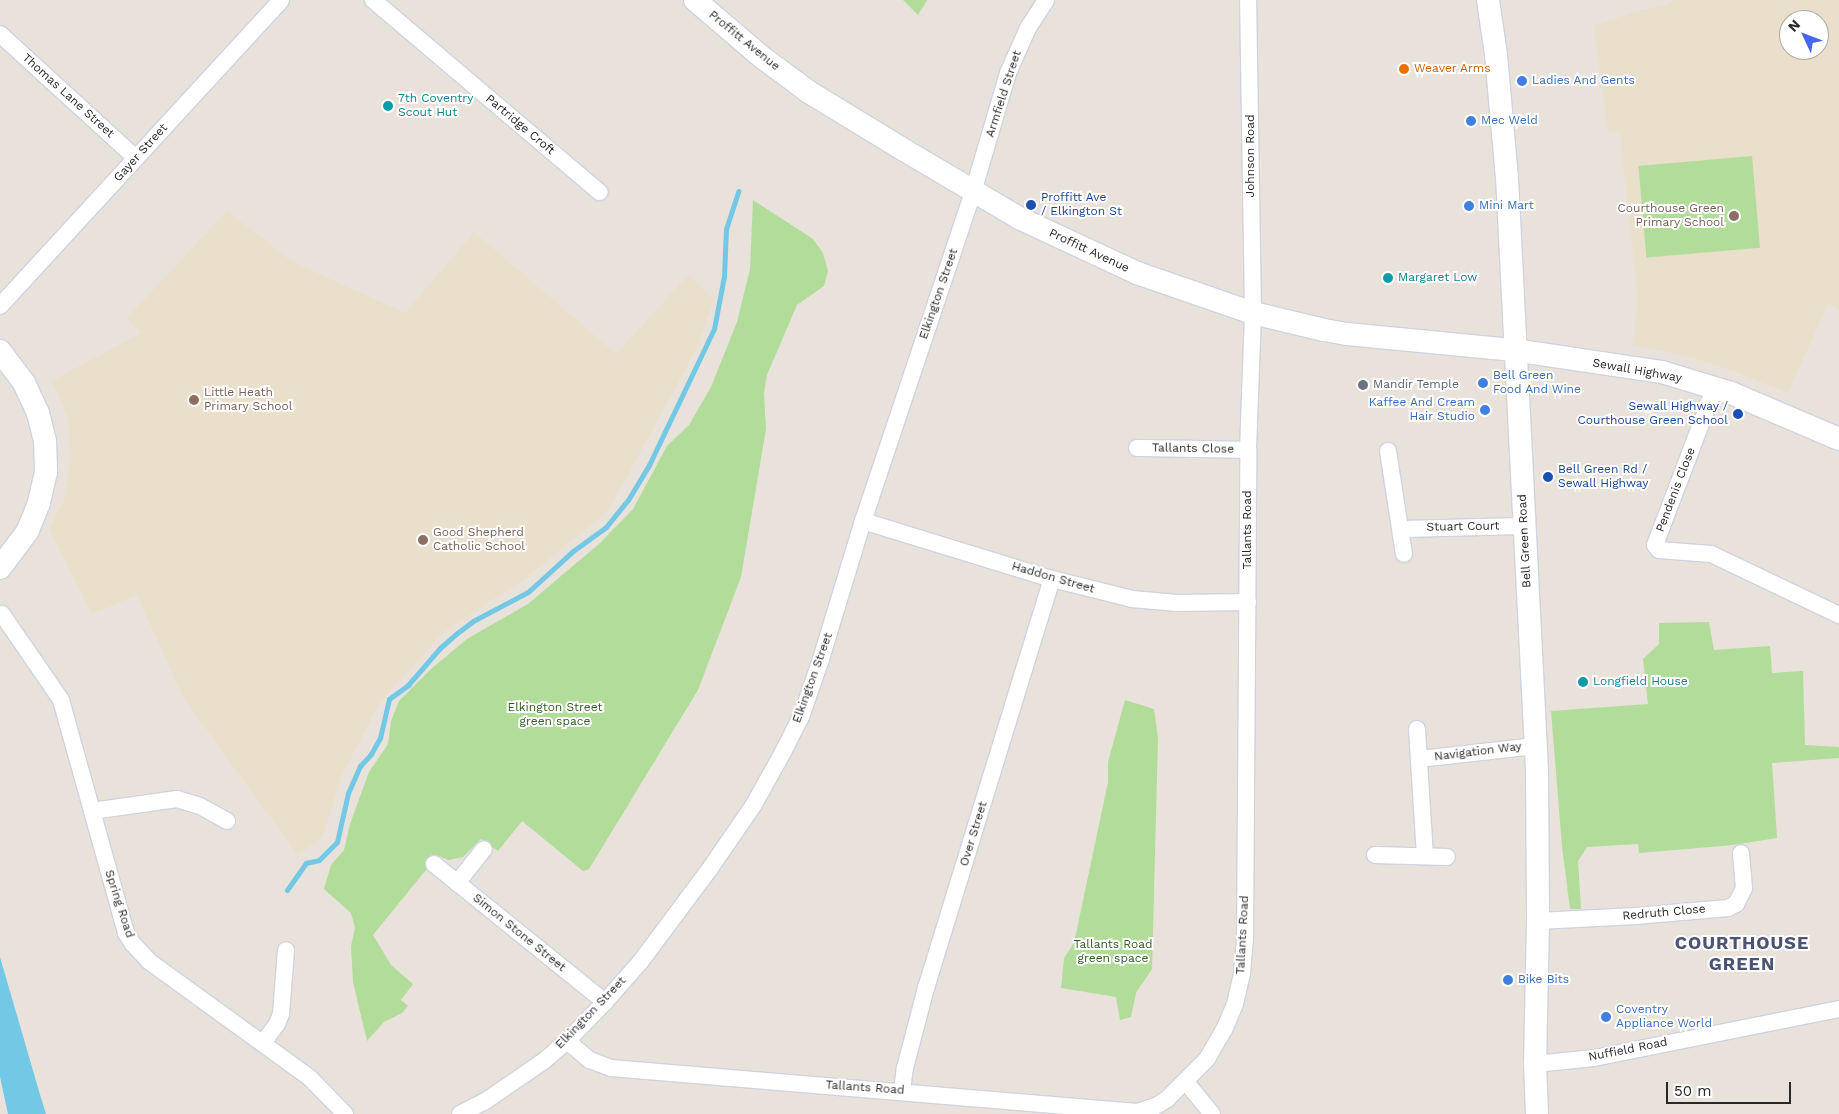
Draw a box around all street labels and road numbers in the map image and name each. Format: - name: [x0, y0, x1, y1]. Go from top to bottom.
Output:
- street label: Proffitt Avenue: [705, 8, 783, 74]
- street label: Armfield Street: [983, 49, 1025, 139]
- street label: Thomas Lane Street: [19, 51, 117, 141]
- street label: Partridge Croft: [482, 92, 558, 158]
- street label: Johnson Road: [1244, 114, 1258, 198]
- street label: Gayer Street: [111, 121, 171, 185]
- street label: Proffitt Avenue: [1046, 226, 1132, 276]
- street label: Elkington Street: [917, 247, 961, 341]
- street label: Sewall Highway: [1591, 356, 1683, 386]
- street label: Tallants Close: [1152, 441, 1234, 457]
- street label: Pendenis Close: [1653, 446, 1699, 534]
- street label: Tallants Road: [1241, 490, 1255, 570]
- street label: Bell Green Road: [1515, 494, 1535, 588]
- street label: Stuart Court: [1426, 519, 1500, 535]
- street label: Haddon Street: [1010, 559, 1096, 597]
- street label: Elkington Street: [790, 631, 836, 725]
- street label: Navigation Way: [1433, 739, 1523, 765]
- street label: Over Street: [957, 800, 991, 868]
- street label: Spring Road: [101, 868, 137, 940]
- street label: Simon Stone Street: [470, 891, 568, 975]
- street label: Tallants Road: [1234, 895, 1252, 975]
- street label: Redruth Close: [1622, 902, 1706, 924]
- street label: Elkington Street: [553, 974, 629, 1052]
- street label: Nuffield Road: [1587, 1035, 1669, 1065]
- street label: Tallants Road: [825, 1078, 905, 1098]

